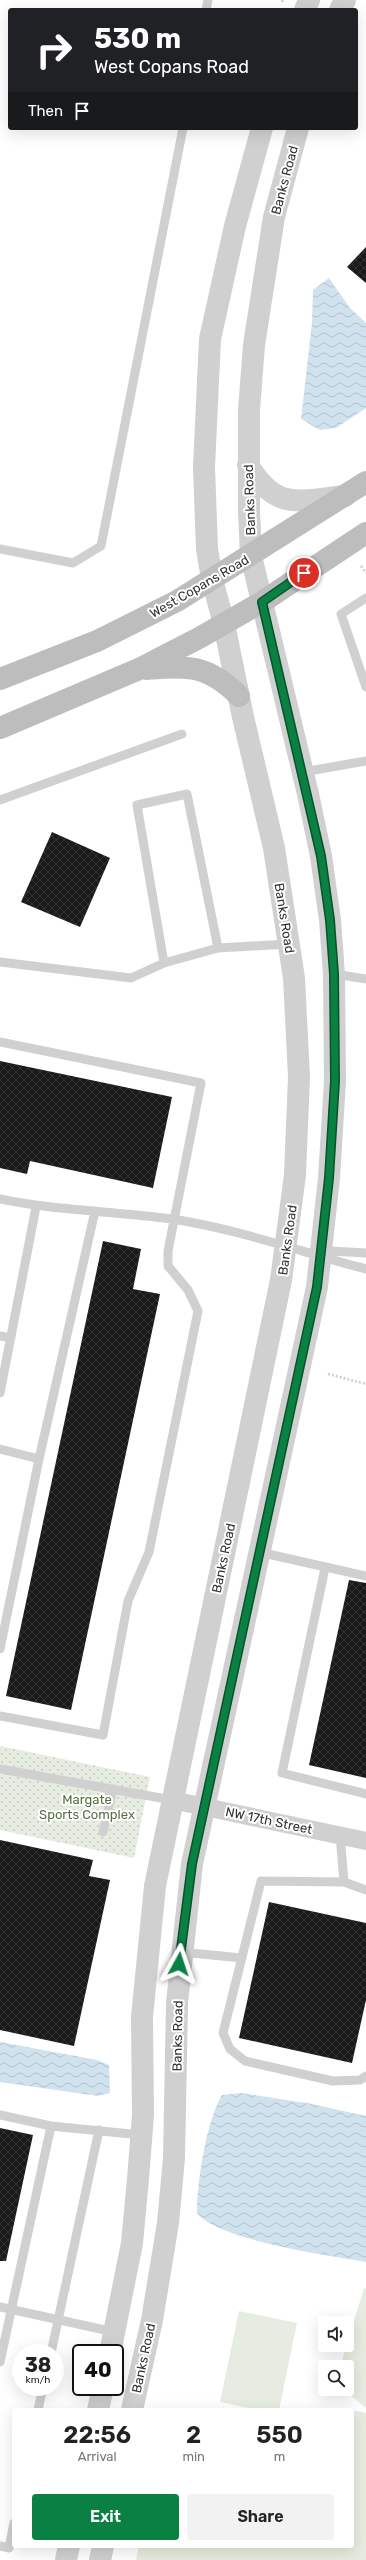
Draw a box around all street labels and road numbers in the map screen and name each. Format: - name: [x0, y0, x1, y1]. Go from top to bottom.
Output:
- street label: Banks Road: [268, 144, 301, 216]
- street label: Banks Road: [241, 464, 258, 536]
- street label: West Copans Road: [147, 552, 251, 621]
- street label: Banks Road: [272, 882, 297, 954]
- street label: Banks Road: [275, 1204, 300, 1276]
- street label: Banks Road: [209, 1522, 238, 1594]
- street label: NW 17th Street: [224, 1804, 314, 1837]
- street label: Banks Road: [169, 2000, 186, 2072]
- street label: Banks Road: [129, 2322, 158, 2394]

